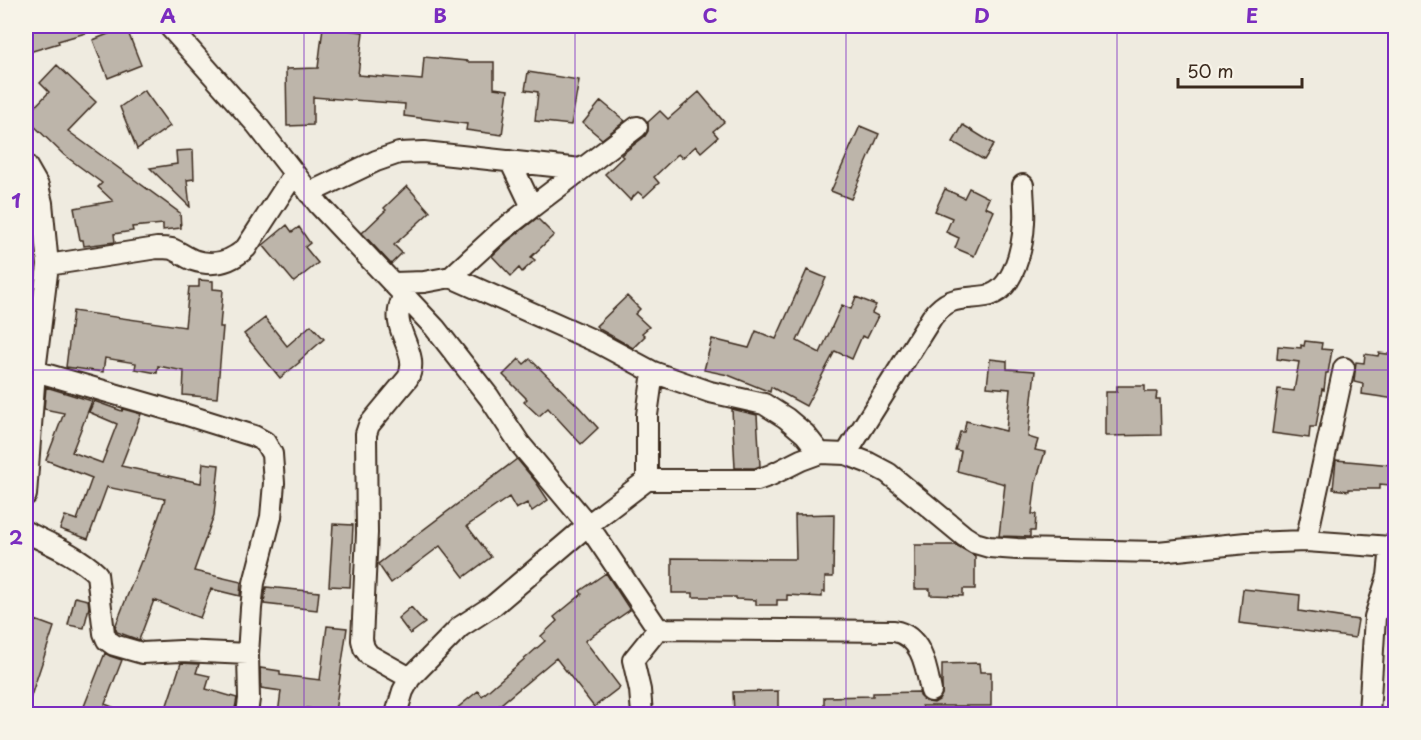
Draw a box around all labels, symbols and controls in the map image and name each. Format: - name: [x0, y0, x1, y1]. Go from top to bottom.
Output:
- text: A: [160, 0, 176, 30]
- text: B: [433, 0, 447, 30]
- text: C: [702, 0, 718, 30]
- text: D: [974, 0, 990, 30]
- text: E: [1246, 0, 1258, 30]
- scale bar: [1178, 51, 1302, 89]
- text: 50 m: [1187, 57, 1234, 84]
- text: 1: [11, 185, 21, 215]
- text: 2: [9, 522, 23, 552]

